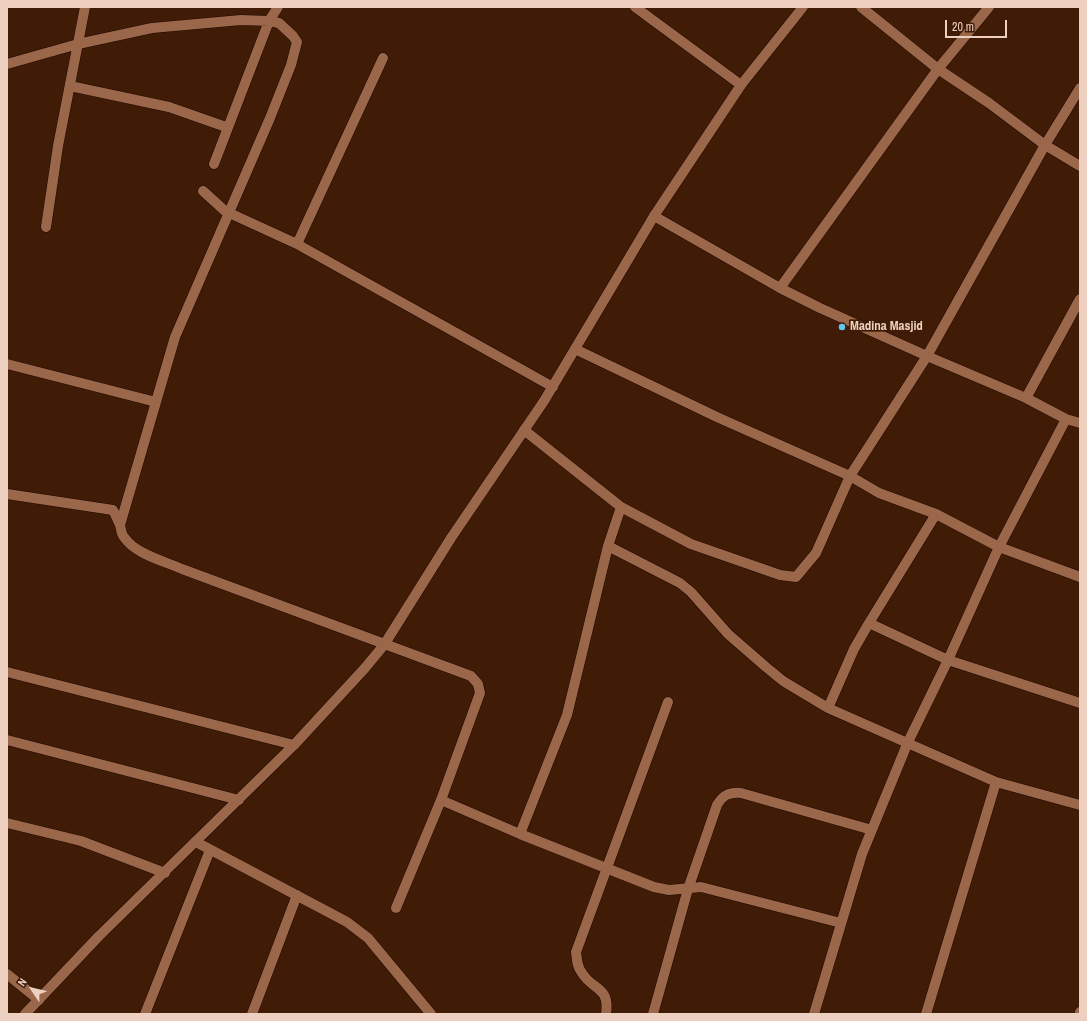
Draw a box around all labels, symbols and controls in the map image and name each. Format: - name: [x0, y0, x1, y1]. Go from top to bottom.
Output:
- scale bar: [947, 12, 1009, 38]
- text: 20 m: [952, 19, 974, 35]
- place label: Madina Masjid: [850, 319, 923, 335]
- marker: Madina Masjid: [837, 322, 847, 332]
- north arrow: [12, 969, 52, 1009]
- text: N: [15, 975, 30, 989]

